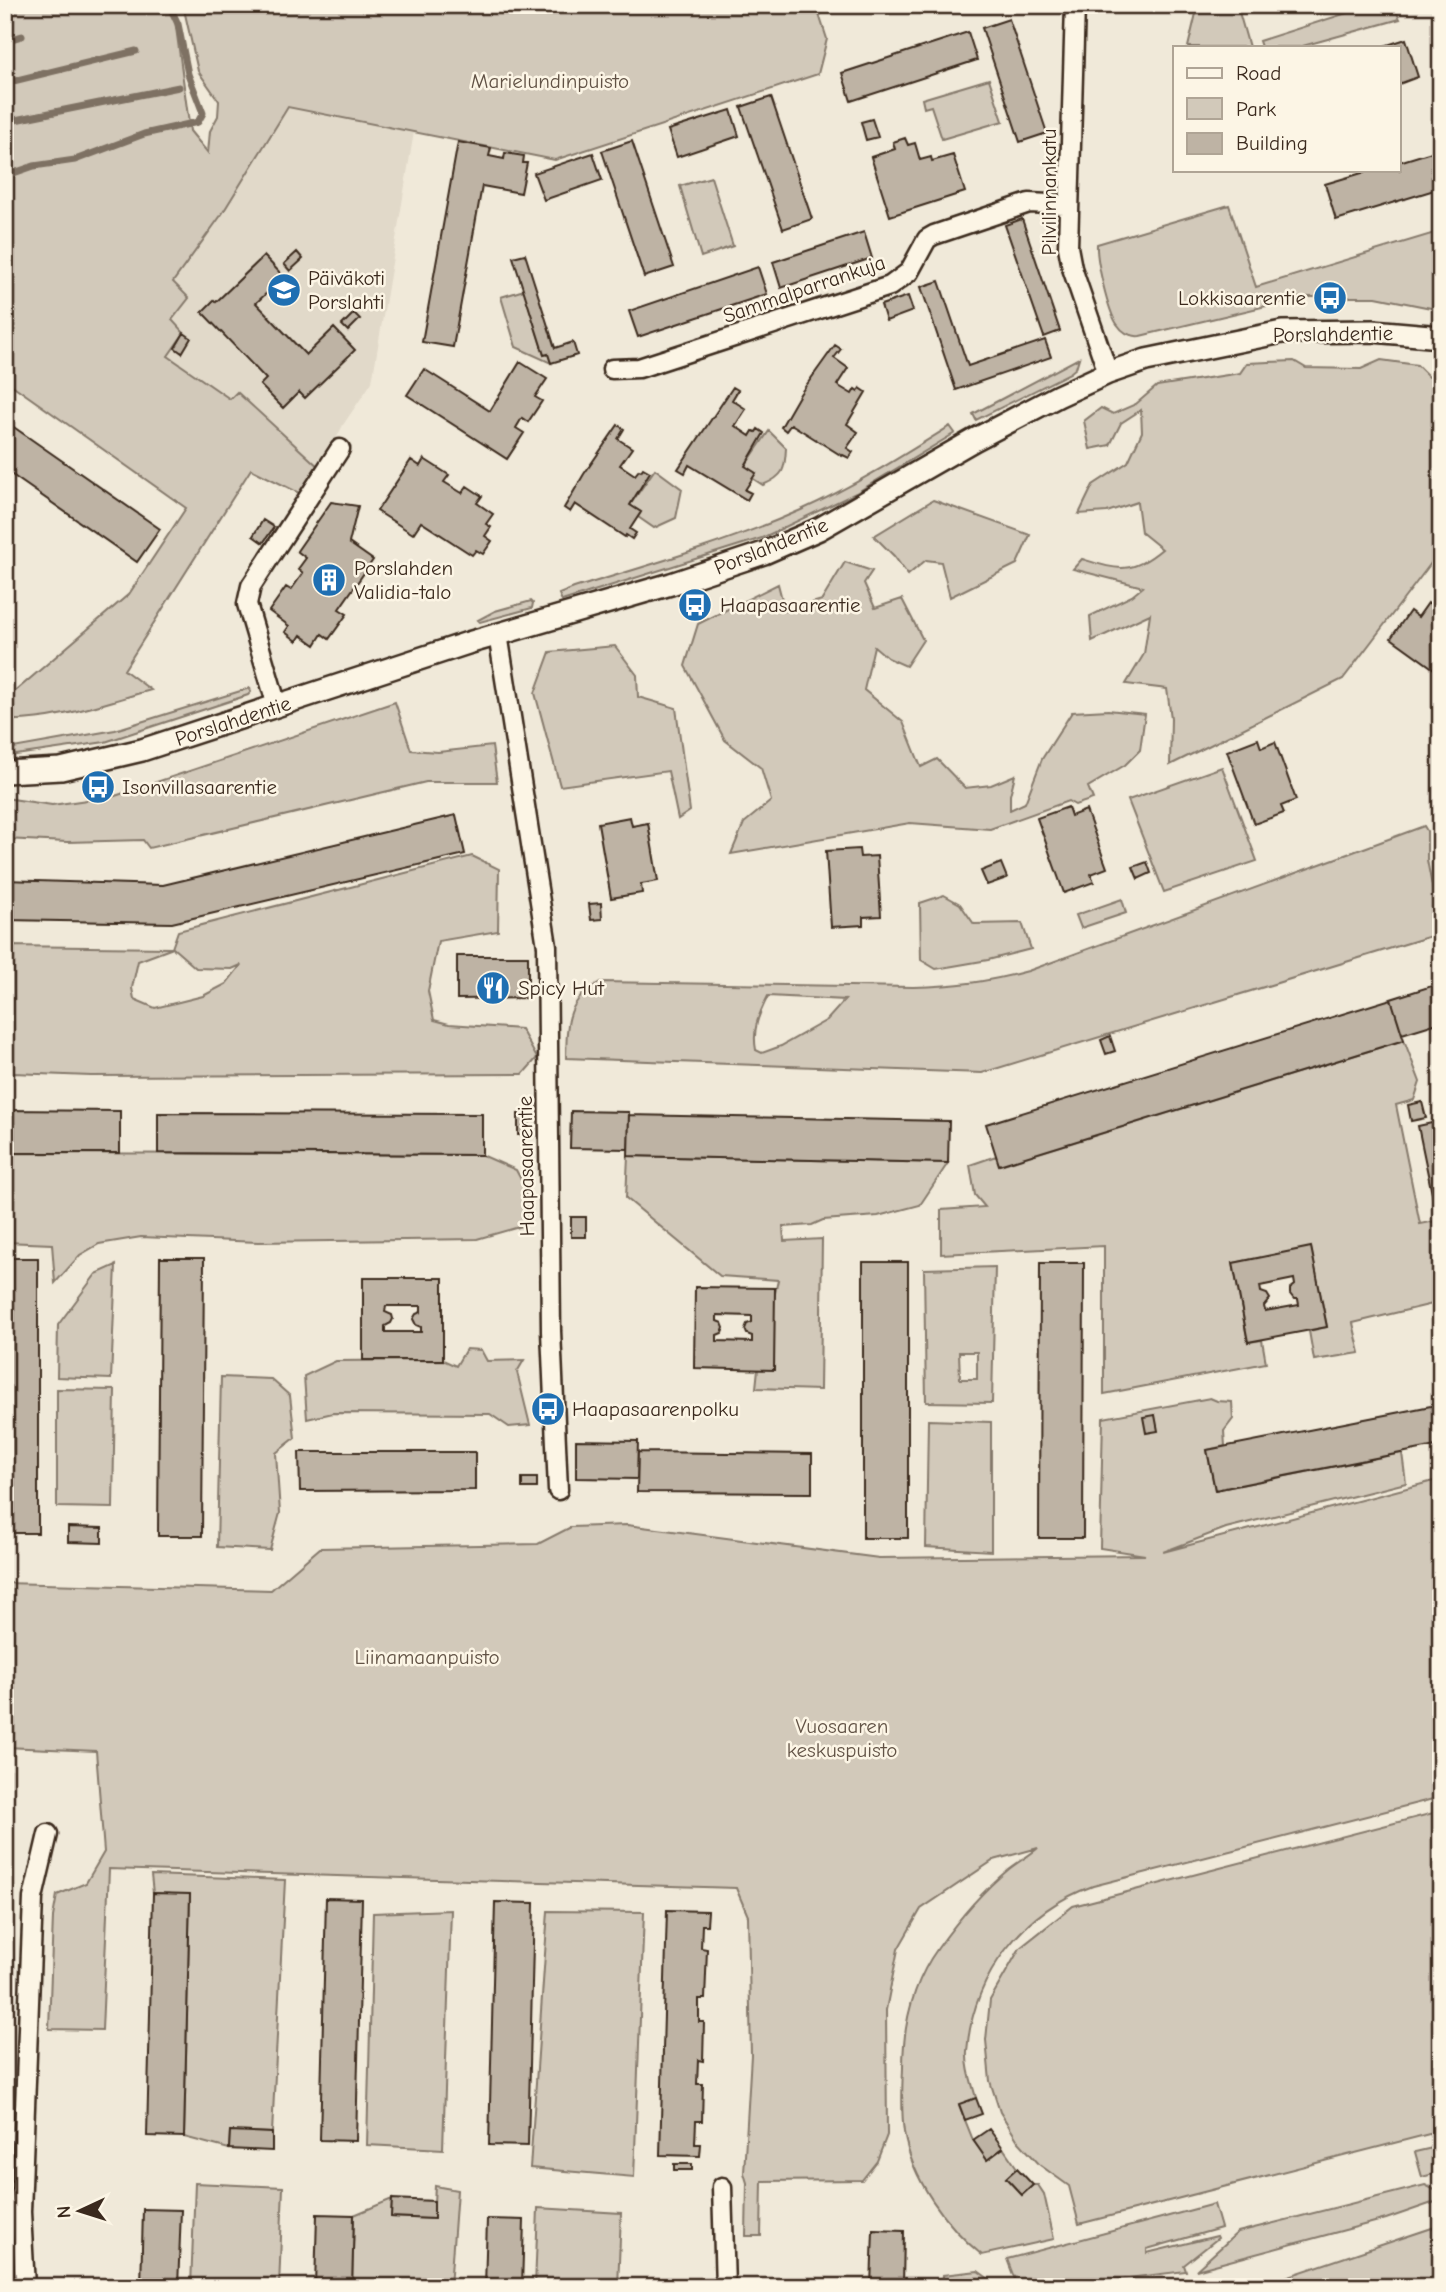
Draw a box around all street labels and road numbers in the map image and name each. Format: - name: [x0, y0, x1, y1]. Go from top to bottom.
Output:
- street label: Pilvilinnankatu: [1037, 128, 1061, 256]
- street label: Sammalparrankuja: [720, 250, 888, 328]
- street label: Porslahdentie: [1273, 321, 1393, 347]
- street label: Porslahdentie: [711, 512, 831, 580]
- street label: Porslahdentie: [172, 691, 294, 751]
- street label: Haapasaarentie: [513, 1096, 539, 1236]

